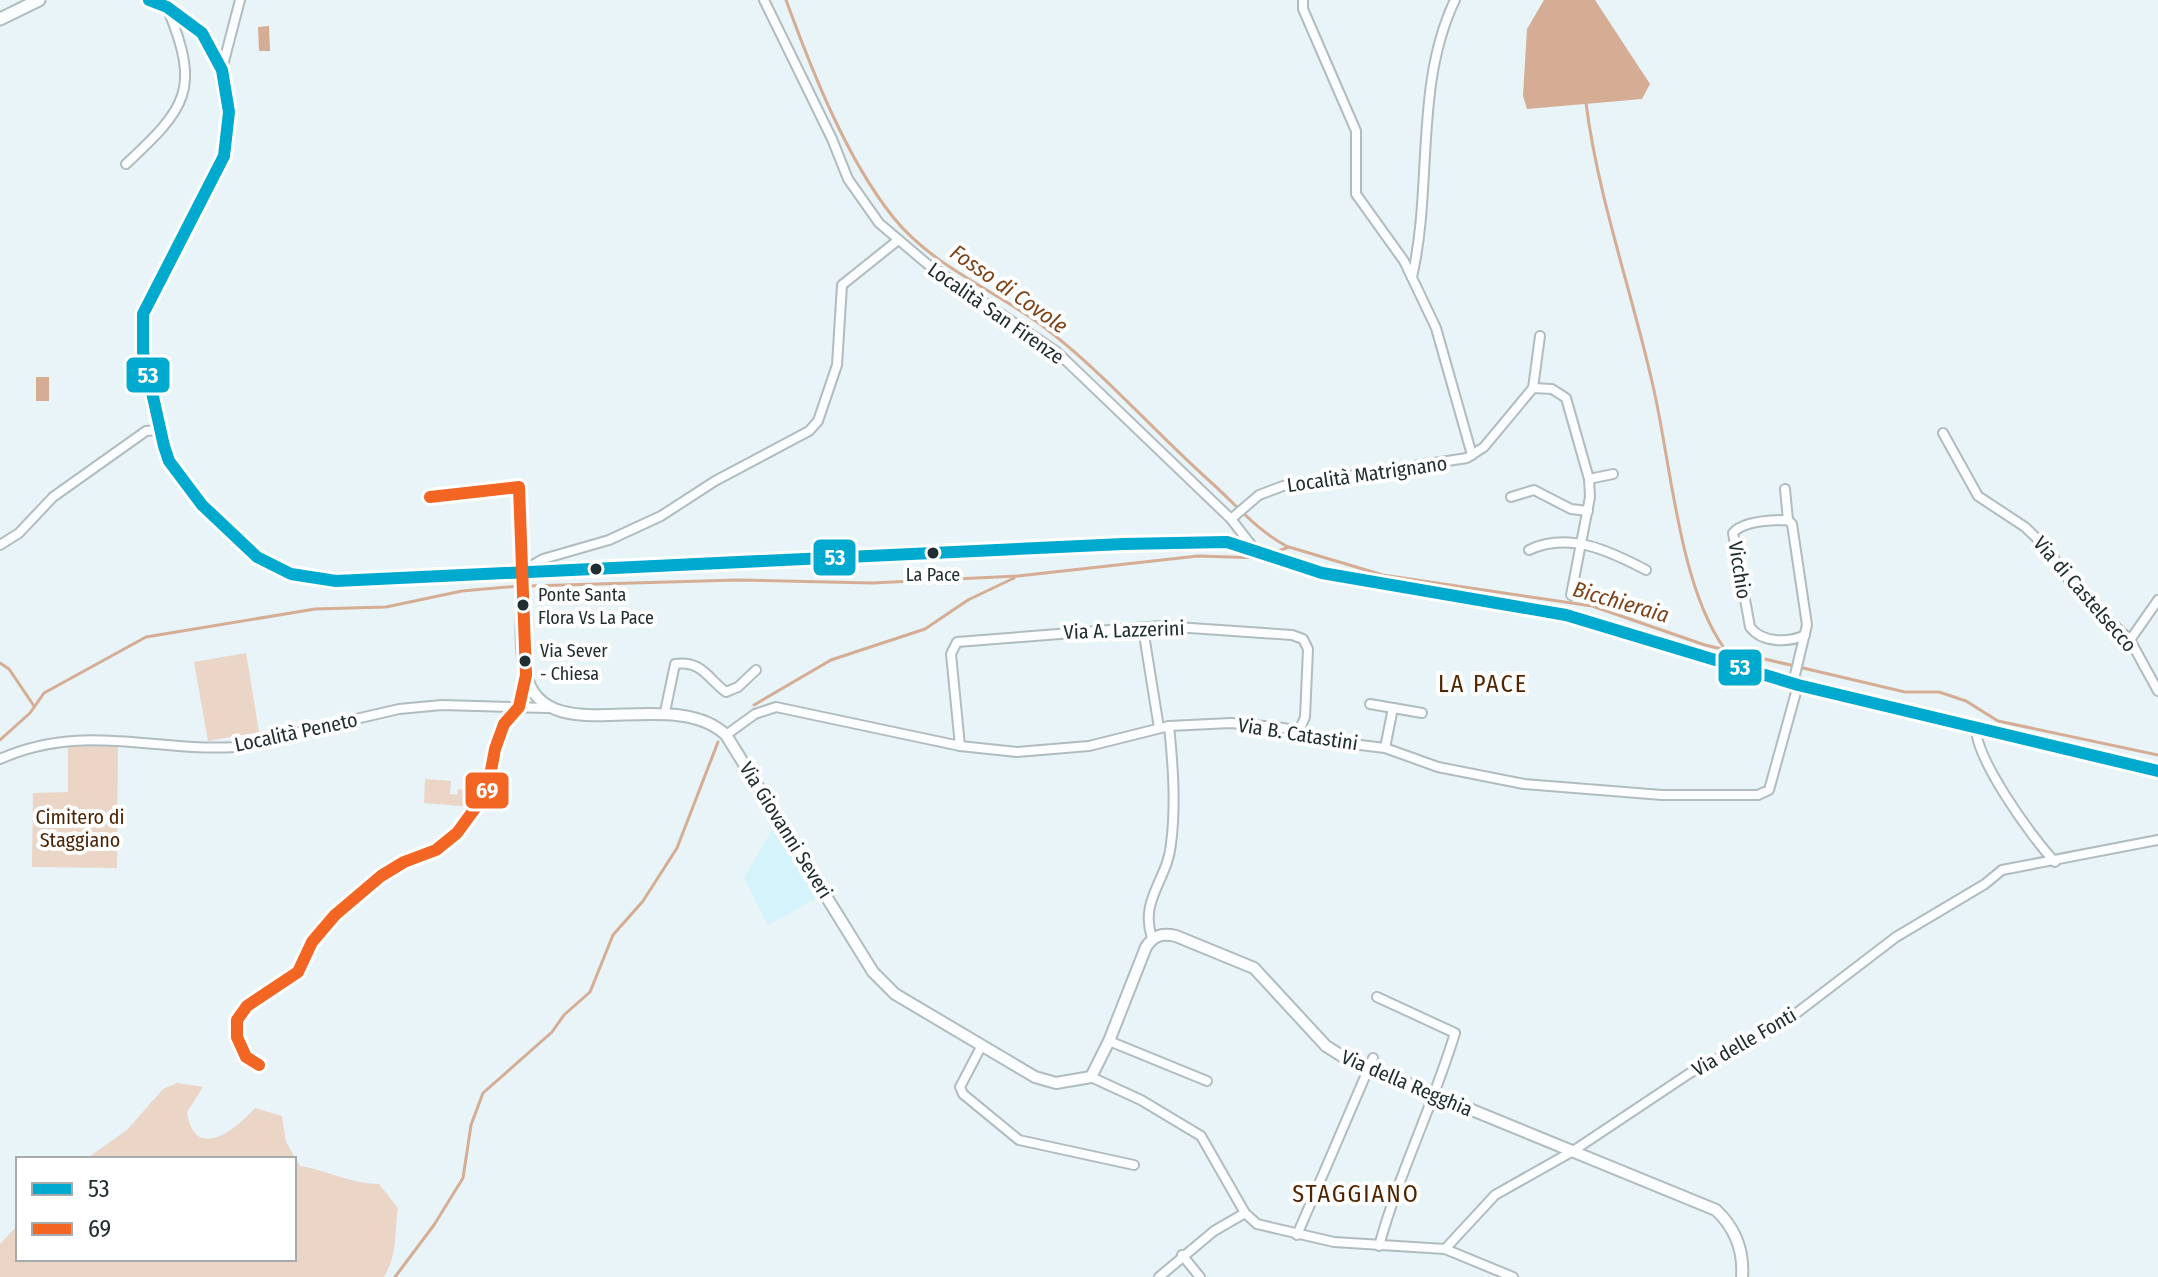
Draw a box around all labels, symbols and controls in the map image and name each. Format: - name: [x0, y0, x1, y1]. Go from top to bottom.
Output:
- water label: Fosso di Covole: [945, 239, 1073, 339]
- street label: Località San Firenze: [923, 257, 1069, 369]
- line badge: 53: [125, 356, 171, 394]
- text: 53: [137, 362, 159, 389]
- street label: Località Matrignano: [1285, 451, 1449, 497]
- street label: Via di Castelsecco: [2028, 531, 2142, 657]
- line badge: 53: [812, 538, 857, 577]
- street label: Vicchio: [1724, 539, 1756, 601]
- text: 53: [824, 544, 846, 571]
- marker: La Pace: [925, 545, 941, 561]
- unlabelled marker: [588, 561, 604, 577]
- place label: La Pace: [906, 564, 960, 586]
- water label: Bicchieraia: [1570, 575, 1672, 629]
- place label: Ponte Santa Flora Vs La Pace: [538, 584, 654, 629]
- marker: Ponte Santa Flora Vs La Pace: [515, 597, 531, 613]
- street label: Via A. Lazzerini: [1063, 616, 1185, 644]
- place label: Via Sever - Chiesa: [540, 640, 608, 685]
- line badge: 53: [1717, 648, 1763, 687]
- marker: Via Sever - Chiesa: [517, 653, 533, 669]
- text: 53: [1729, 654, 1751, 681]
- district label: LA PACE: [1438, 670, 1528, 698]
- street label: Località Peneto: [232, 707, 360, 757]
- street label: Via B. Catastini: [1236, 713, 1360, 755]
- street label: Via Giovanni Severi: [734, 757, 838, 903]
- line badge: 69: [464, 771, 510, 810]
- text: 69: [476, 777, 498, 804]
- park label: Cimitero di Staggiano: [35, 805, 125, 852]
- street label: Via delle Fonti: [1688, 1003, 1800, 1081]
- street label: Via della Regghia: [1338, 1045, 1476, 1121]
- legend: [16, 1157, 296, 1261]
- text: 53: [88, 1175, 110, 1203]
- district label: STAGGIANO: [1292, 1180, 1420, 1208]
- text: 69: [88, 1215, 111, 1243]

